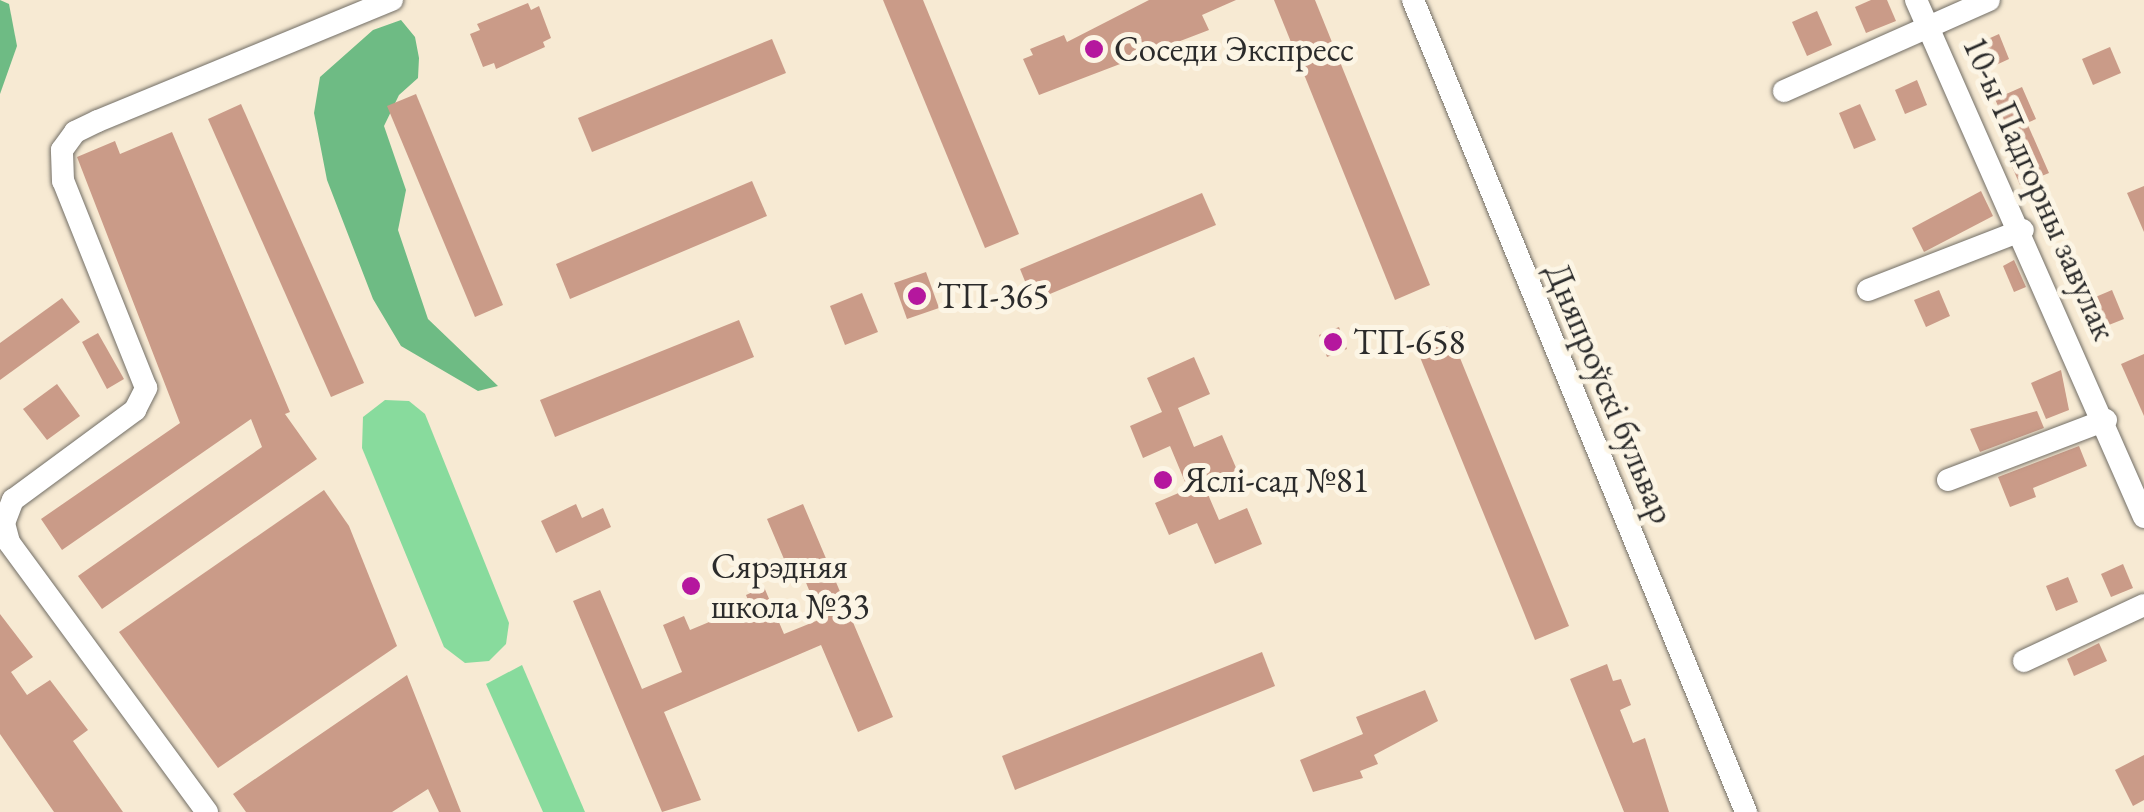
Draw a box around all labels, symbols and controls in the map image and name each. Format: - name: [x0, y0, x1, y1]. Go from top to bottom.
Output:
- place label: Соседи Экспресс: [1114, 28, 1354, 70]
- street label: 10-ы Падгорны завулак: [1954, 29, 2126, 347]
- marker: Соседи Экспресс: [1083, 38, 1105, 60]
- street label: Дняпроўскі бульвар: [1536, 256, 1684, 530]
- place label: ТП-365: [937, 275, 1049, 317]
- marker: ТП-365: [906, 285, 928, 307]
- place label: ТП-658: [1353, 321, 1465, 363]
- marker: ТП-658: [1322, 331, 1344, 353]
- place label: Яслі-сад №81: [1183, 459, 1369, 501]
- marker: Яслі-сад №81: [1152, 469, 1174, 491]
- place label: Сярэдняя школа №33: [711, 545, 869, 627]
- marker: Сярэдняя школа №33: [680, 575, 702, 597]

